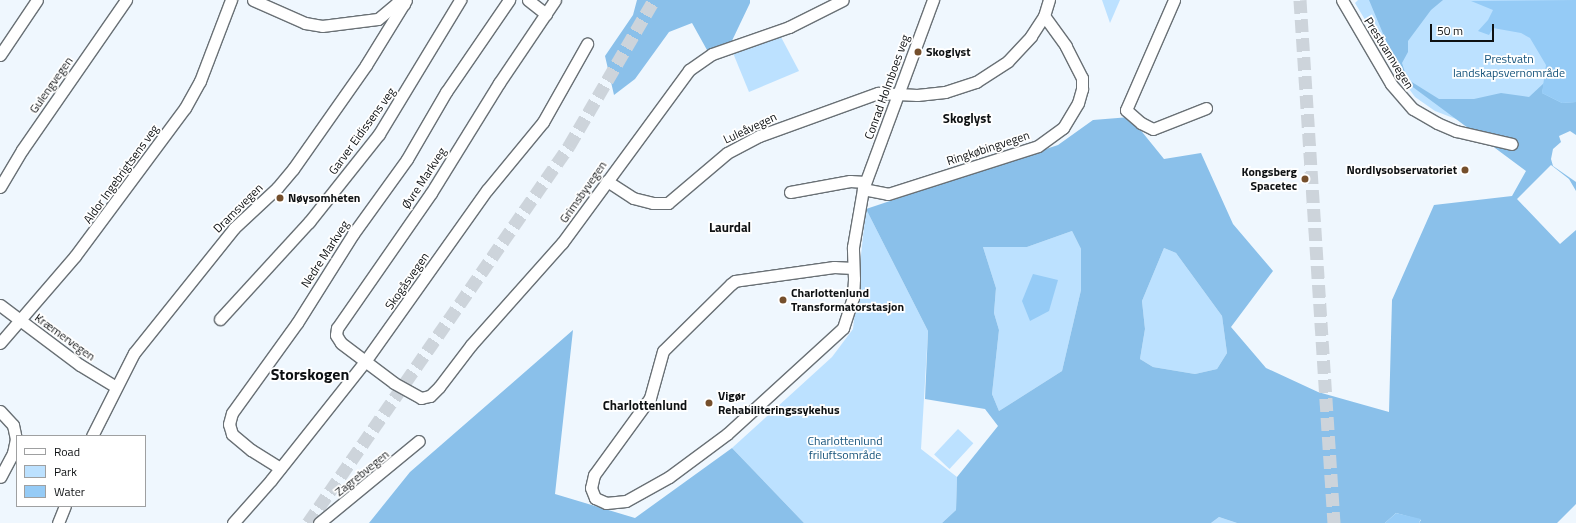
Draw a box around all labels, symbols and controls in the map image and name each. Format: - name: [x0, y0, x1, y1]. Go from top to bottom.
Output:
- street label: Prestvannvegen: [1361, 14, 1417, 92]
- scale bar: [1432, 16, 1496, 42]
- text: 50 m: [1437, 21, 1463, 40]
- street label: Conrad Holmboes veg: [861, 33, 913, 141]
- place label: Skoglyst: [926, 45, 971, 59]
- marker: Skoglyst: [913, 47, 923, 57]
- park label: Prestvatn landskapsvernområde: [1453, 52, 1565, 80]
- street label: Gulengvegen: [26, 54, 76, 116]
- street label: Garver Eidissens veg: [326, 85, 398, 177]
- street label: Luleåvegen: [721, 109, 779, 147]
- district label: Skoglyst: [943, 110, 991, 126]
- street label: Aldor Ingebrigtsens veg: [80, 122, 162, 226]
- street label: Ringkøbingvegen: [945, 128, 1031, 168]
- street label: Øvre Markveg: [399, 145, 449, 211]
- street label: Grimsbyvegen: [556, 158, 610, 226]
- place label: Nordlysobservatoriet: [1347, 163, 1457, 177]
- place label: Kongsberg Spacetec: [1241, 165, 1297, 193]
- marker: Nordlysobservatoriet: [1460, 165, 1470, 175]
- marker: Kongsberg Spacetec: [1300, 174, 1310, 184]
- street label: Dramsvegen: [210, 180, 266, 236]
- place label: Nøysomheten: [288, 191, 360, 205]
- marker: Nøysomheten: [275, 193, 285, 203]
- street label: Nedre Markveg: [298, 218, 352, 290]
- district label: Laurdal: [709, 219, 751, 235]
- street label: Skogåsvegen: [382, 250, 432, 312]
- place label: Charlottenlund Transformatorstasjon: [791, 286, 904, 314]
- marker: Charlottenlund Transformatorstasjon: [778, 295, 788, 305]
- street label: Kræmervegen: [32, 310, 98, 364]
- district label: Storskogen: [271, 364, 349, 384]
- place label: Vigør Rehabiliteringssykehus: [718, 389, 840, 417]
- district label: Charlottenlund: [603, 397, 687, 413]
- marker: Vigør Rehabiliteringssykehus: [703, 397, 715, 409]
- park label: Charlottenlund friluftsområde: [807, 434, 883, 462]
- legend: [16, 435, 146, 507]
- text: Road: [54, 442, 80, 461]
- street label: Zagrebvegen: [332, 447, 392, 499]
- text: Park: [54, 462, 77, 481]
- text: Water: [54, 482, 85, 501]

